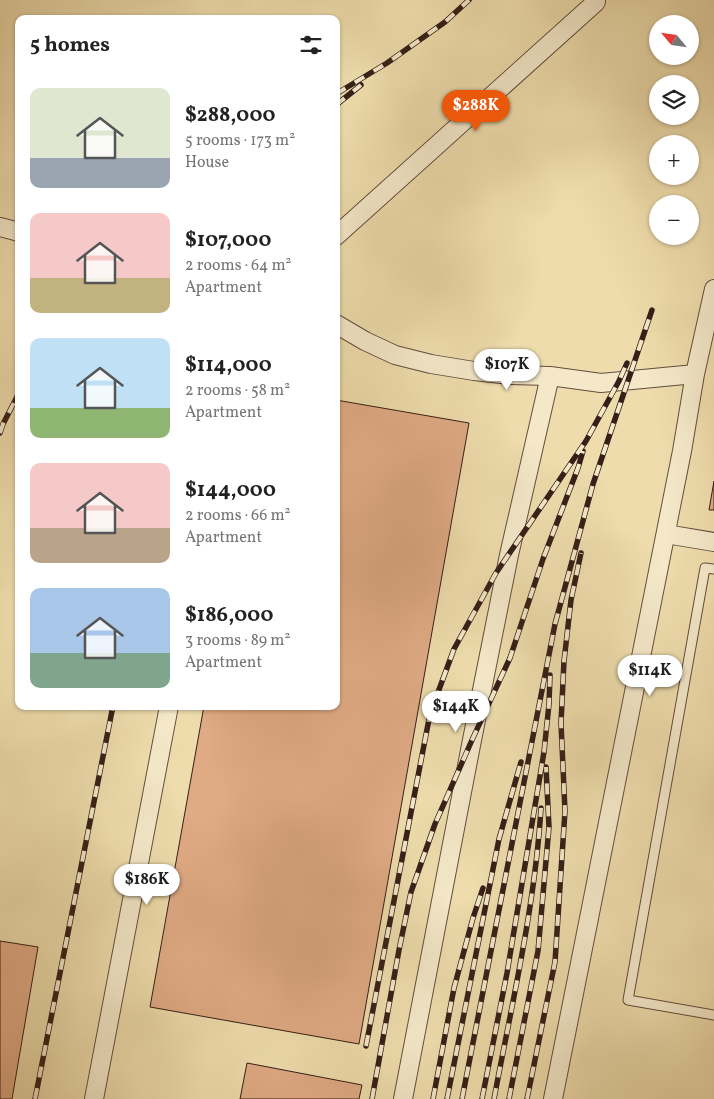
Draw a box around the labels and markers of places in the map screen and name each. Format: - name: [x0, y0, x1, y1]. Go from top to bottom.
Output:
- pin: $288K: [441, 90, 511, 132]
- pin: $107K: [472, 348, 542, 391]
- pin: $114K: [615, 654, 685, 697]
- pin: $144K: [421, 690, 491, 733]
- pin: $186K: [112, 864, 182, 906]

